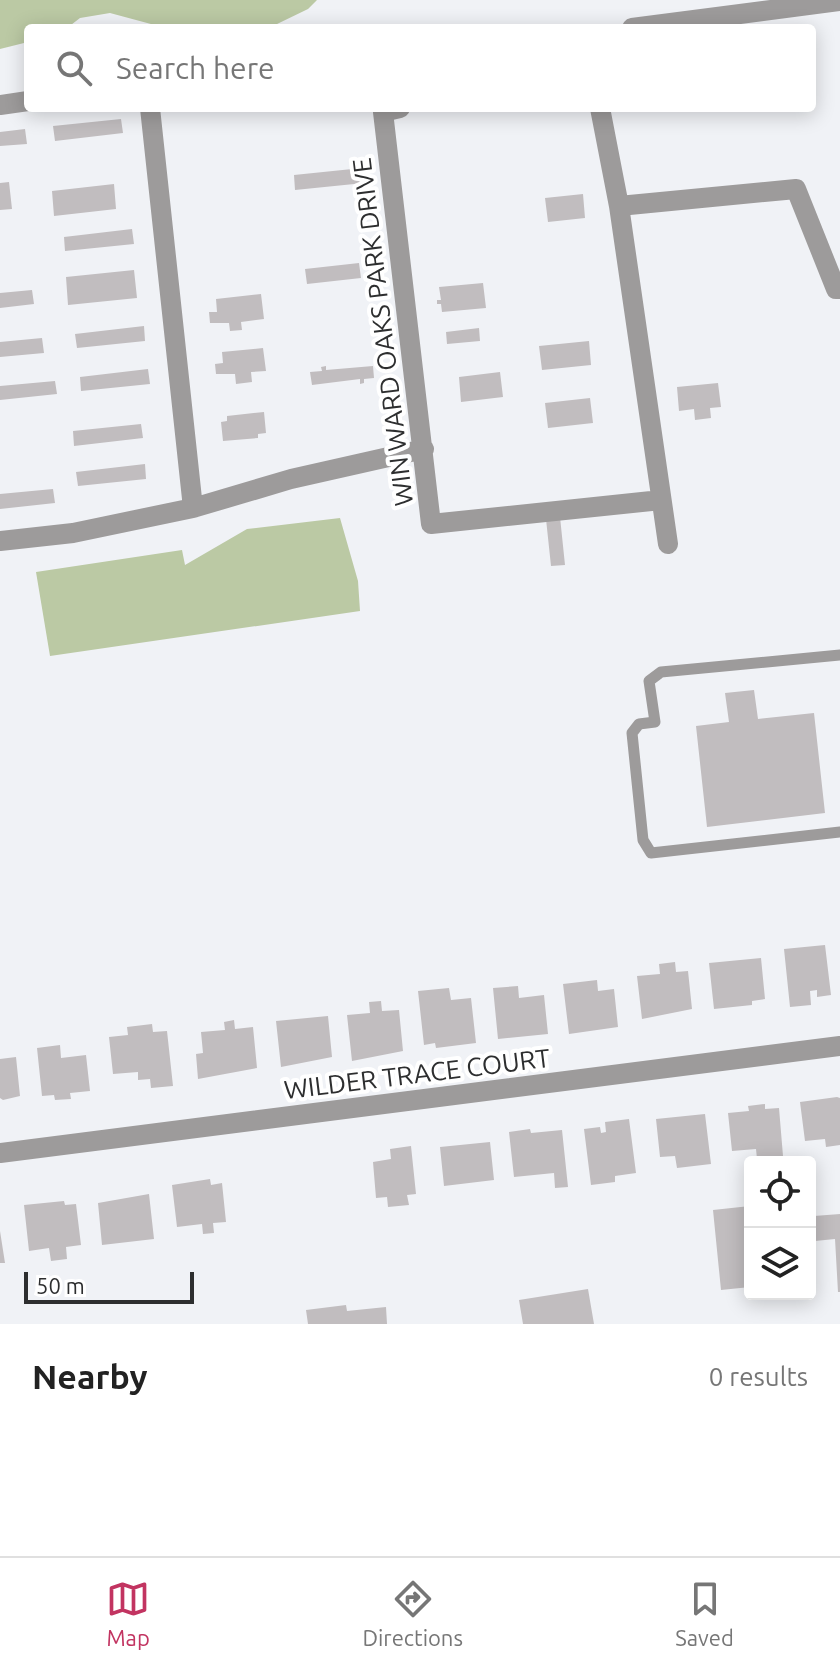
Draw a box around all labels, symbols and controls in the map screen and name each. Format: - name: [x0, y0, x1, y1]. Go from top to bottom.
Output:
- search box: [24, 24, 816, 112]
- icon: search: [52, 46, 96, 90]
- text: Search here: [116, 51, 275, 85]
- street label: WIN WARD OAKS PARK DRIVE: [347, 156, 418, 508]
- street label: WILDER TRACE COURT: [282, 1043, 552, 1104]
- map controls: [744, 1156, 816, 1300]
- button: locate: [744, 1156, 816, 1228]
- button: layers: [744, 1228, 816, 1300]
- scale bar: [24, 1268, 194, 1304]
- text: 50 m: [36, 1273, 85, 1298]
- text: Nearby: [32, 1357, 147, 1395]
- text: 0 results: [709, 1362, 808, 1391]
- tab: Map: [106, 1577, 150, 1650]
- tab: Directions: [362, 1577, 463, 1650]
- tab: Saved: [675, 1577, 734, 1650]

